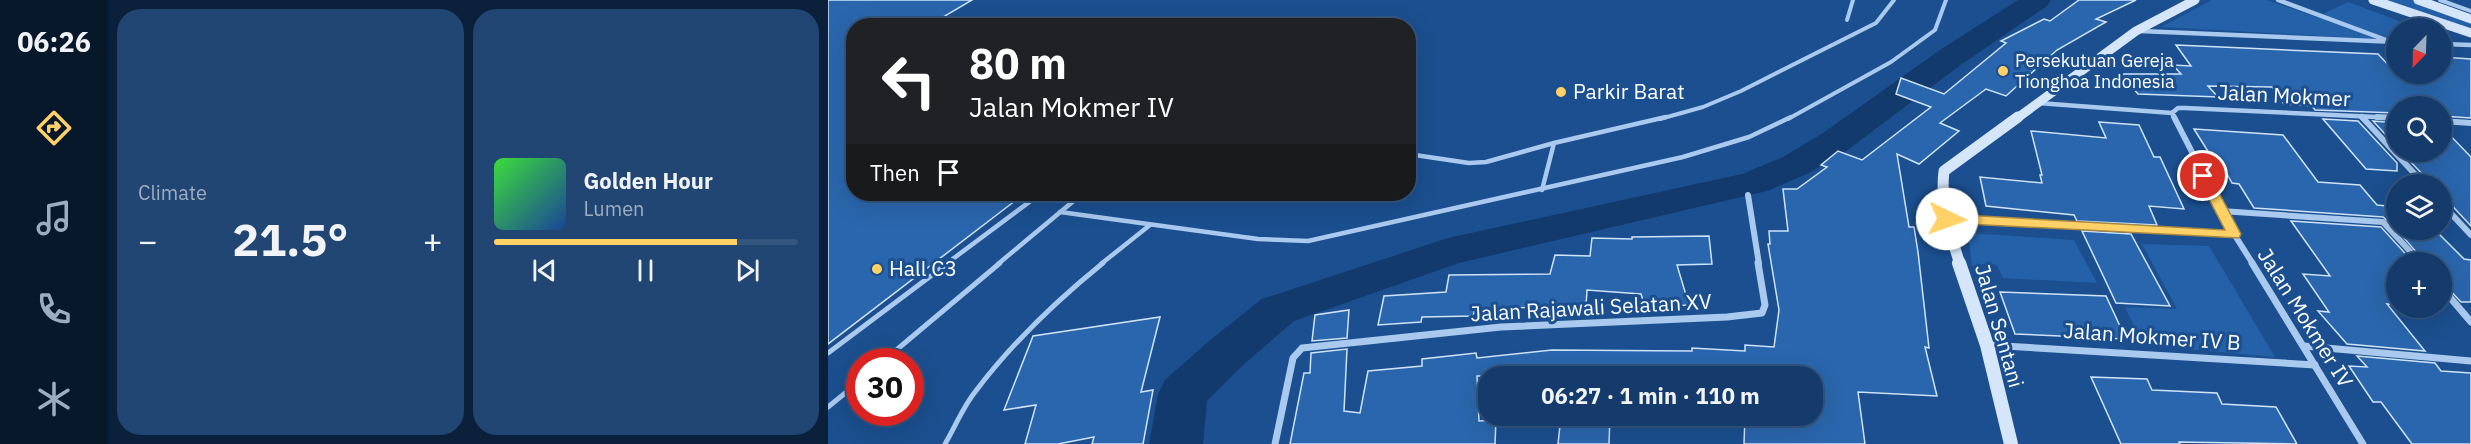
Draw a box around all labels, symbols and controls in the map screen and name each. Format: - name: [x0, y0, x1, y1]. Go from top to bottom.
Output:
- north arrow: [2386, 18, 2452, 84]
- map controls: [2386, 18, 2452, 318]
- text: 06:26: [17, 24, 91, 59]
- text: 80 m: [969, 36, 1067, 91]
- icon: left: [870, 42, 948, 120]
- place label: Persekutuan Gereja Tionghoa Indonesia: [2015, 49, 2175, 93]
- marker: Persekutuan Gereja Tionghoa Indonesia: [1996, 64, 2010, 78]
- place label: Parkir Barat: [1573, 77, 1685, 105]
- street label: Jalan Mokmer: [2217, 78, 2352, 112]
- marker: Parkir Barat: [1554, 85, 1568, 99]
- text: Jalan Mokmer IV: [969, 89, 1174, 124]
- button: search: [2386, 96, 2452, 162]
- icon: directions: [33, 107, 75, 149]
- pin: [2177, 150, 2228, 201]
- icon: arrive: [932, 156, 965, 189]
- text: Then: [870, 158, 920, 187]
- icon: arrive: [2186, 159, 2219, 192]
- text: Golden Hour: [584, 166, 713, 195]
- button: layers: [2386, 174, 2452, 240]
- text: Climate: [138, 179, 207, 206]
- position arrow: [1915, 187, 1979, 251]
- text: Lumen: [584, 195, 644, 222]
- icon: music: [33, 197, 75, 239]
- text: 21.5°: [232, 210, 348, 268]
- text: −: [138, 219, 158, 262]
- text: +: [423, 219, 442, 262]
- street label: Jalan Mokmer IV: [2252, 242, 2360, 393]
- button: +: [2386, 252, 2452, 318]
- icon: previous: [528, 254, 561, 287]
- icon: pause: [629, 254, 662, 287]
- icon: next: [731, 254, 764, 287]
- place label: Hall C3: [889, 254, 957, 282]
- street label: Jalan Sentani: [1969, 261, 2031, 391]
- marker: Hall C3: [870, 262, 884, 276]
- street label: Jalan Rajawali Selatan XV: [1470, 287, 1712, 327]
- icon: phone: [33, 288, 75, 330]
- street label: Jalan Mokmer IV B: [2062, 316, 2242, 356]
- speed limit sign: 30: [846, 348, 924, 426]
- icon: climate: [33, 378, 75, 420]
- text: 06:27 · 1 min · 110 m: [1541, 381, 1760, 410]

